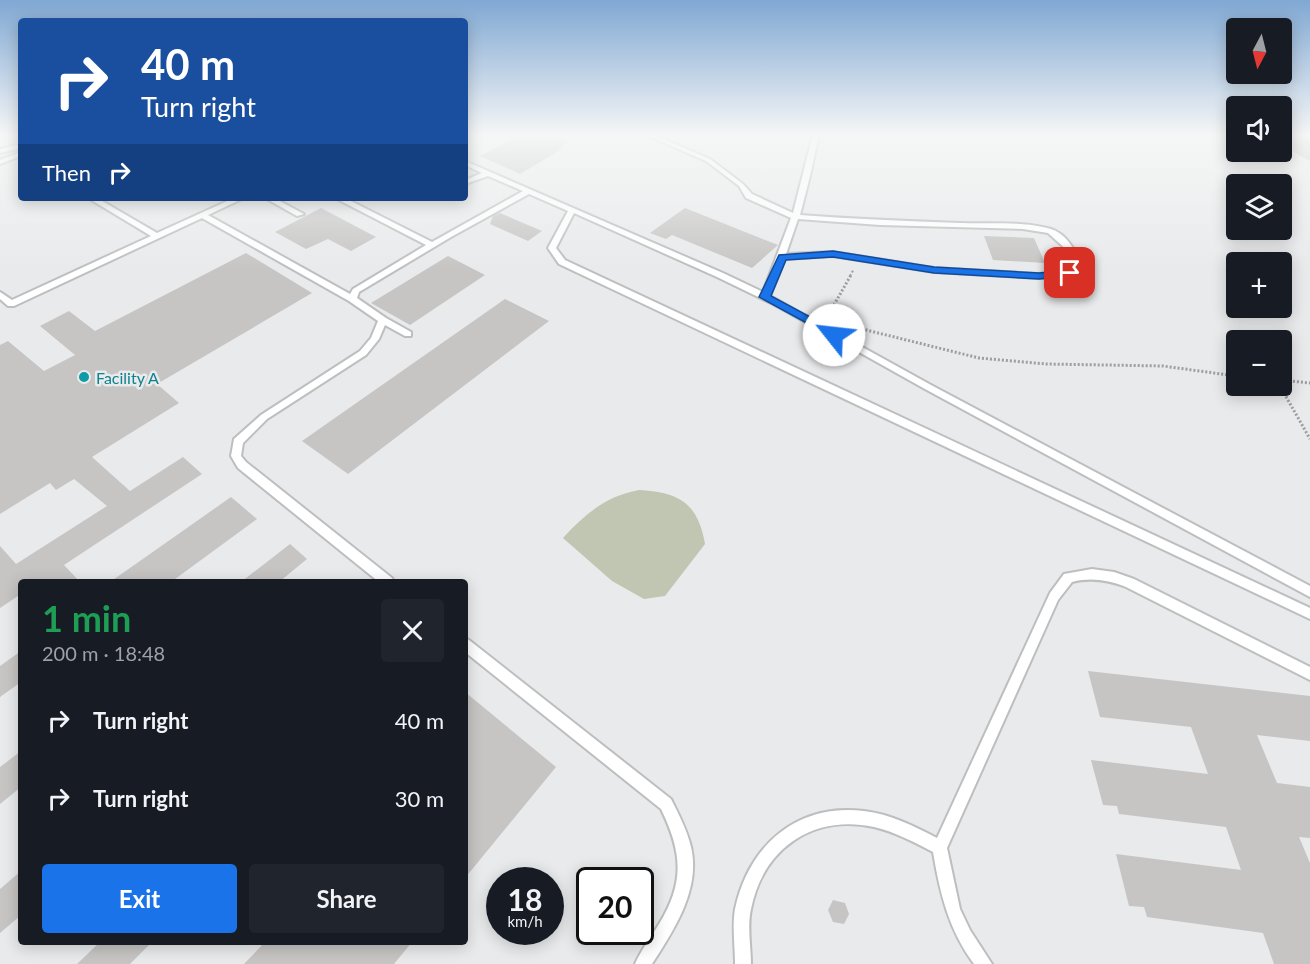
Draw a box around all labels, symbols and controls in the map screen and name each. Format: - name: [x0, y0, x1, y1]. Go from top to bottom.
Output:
- north arrow: [1226, 18, 1292, 84]
- map controls: [1226, 18, 1292, 396]
- text: 40 m: [141, 39, 235, 89]
- icon: right: [42, 42, 120, 120]
- text: Turn right: [141, 90, 256, 123]
- button: sound: [1226, 96, 1292, 162]
- icon: right: [103, 156, 136, 189]
- text: Then: [42, 159, 91, 186]
- button: layers: [1226, 174, 1292, 240]
- pin: [1044, 247, 1095, 298]
- button: +: [1226, 252, 1292, 318]
- icon: arrive: [1053, 256, 1086, 289]
- position arrow: [802, 303, 866, 367]
- button: −: [1226, 330, 1292, 396]
- place label: Facility A: [96, 368, 159, 387]
- marker: Facility A: [77, 370, 91, 384]
- text: 1 min: [42, 596, 131, 640]
- button: close: [381, 599, 444, 662]
- text: 200 m · 18:48: [42, 641, 165, 665]
- icon: right: [42, 704, 75, 737]
- text: Turn right: [93, 707, 188, 734]
- text: 40 m: [395, 707, 444, 734]
- icon: right: [42, 782, 75, 815]
- text: Turn right: [93, 785, 188, 812]
- text: 30 m: [395, 785, 444, 812]
- button: Exit: [42, 864, 237, 933]
- button: Share: [249, 864, 444, 933]
- speed limit sign: 20: [576, 867, 654, 945]
- text: 18: [508, 881, 542, 917]
- text: km/h: [507, 912, 543, 930]

